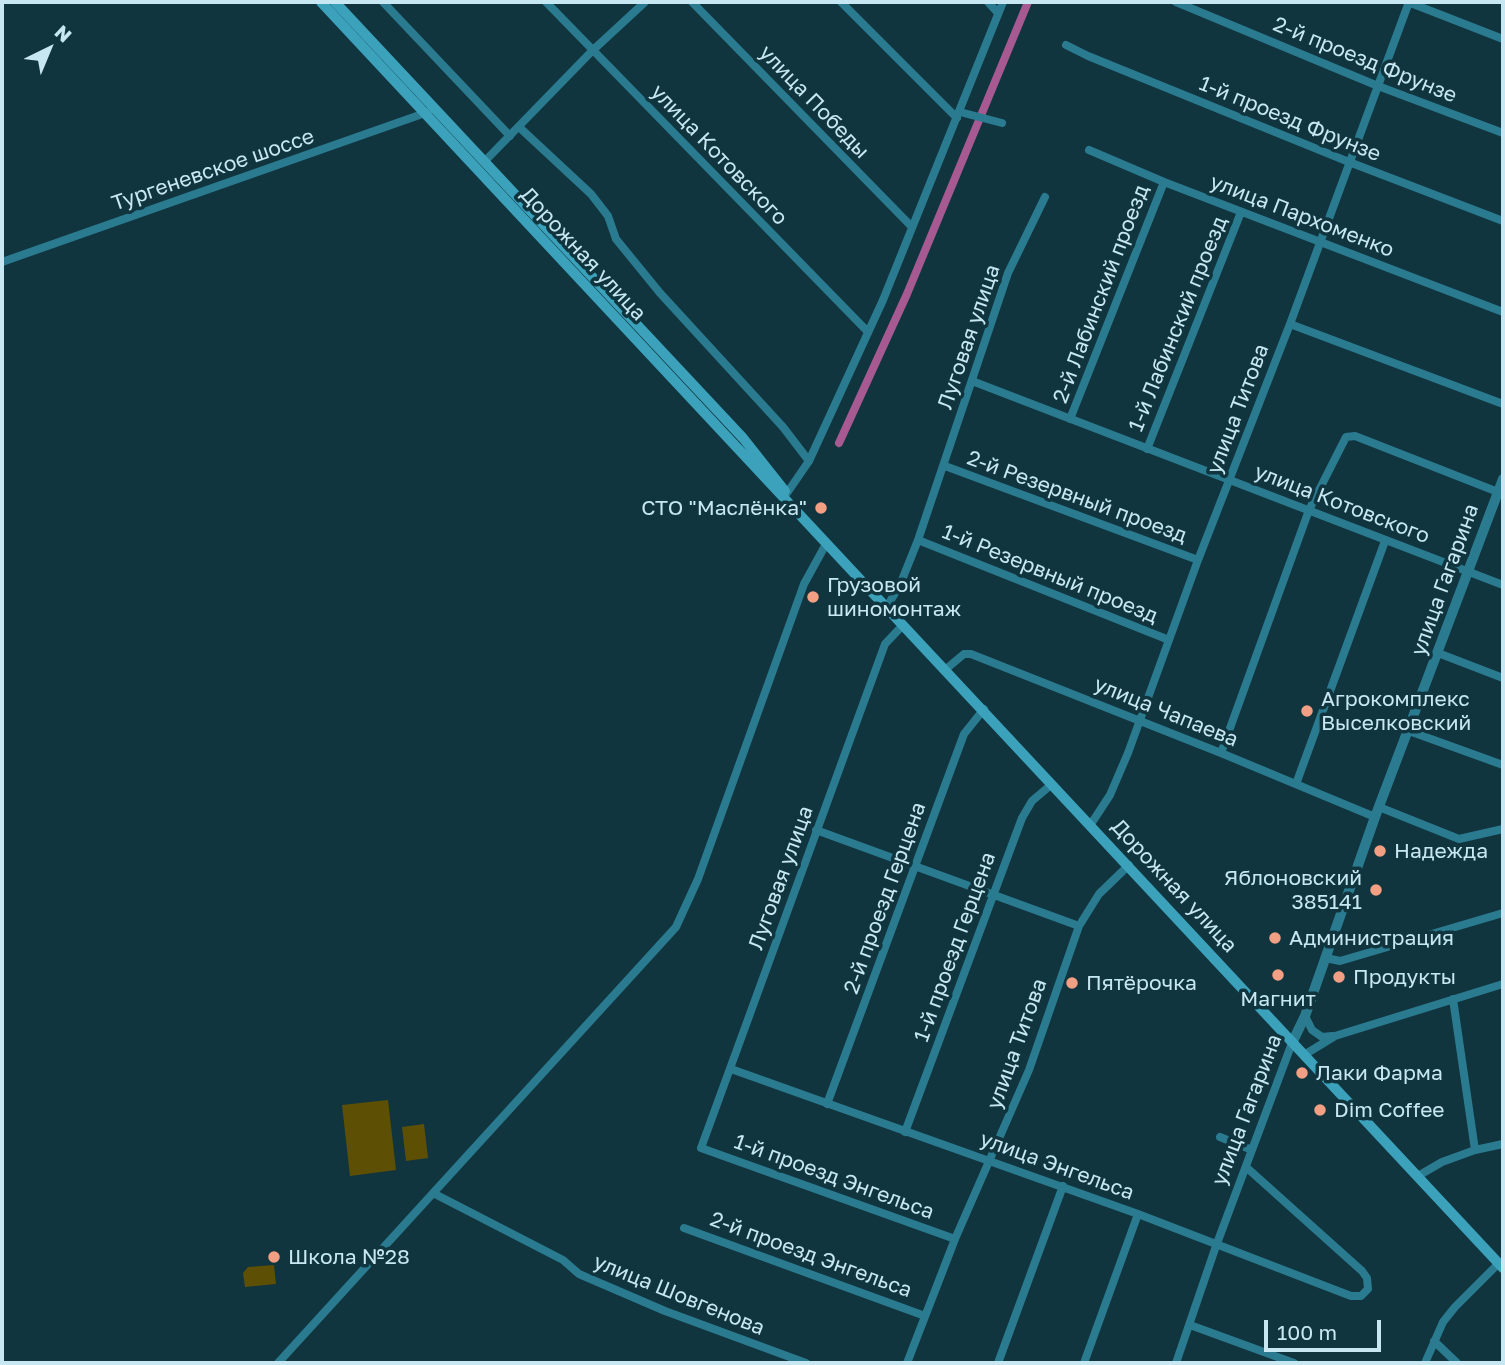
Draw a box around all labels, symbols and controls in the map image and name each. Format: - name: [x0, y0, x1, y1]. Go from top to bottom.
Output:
- street label: 2-й проезд Фрунзе: [1269, 12, 1461, 108]
- north arrow: [14, 14, 84, 84]
- text: N: [51, 20, 77, 47]
- street label: улица Победы: [754, 40, 874, 164]
- street label: 1-й проезд Фрунзе: [1195, 71, 1385, 167]
- street label: улица Котовского: [645, 79, 793, 231]
- street label: Тургеневское шоссе: [109, 124, 317, 216]
- street label: улица Пархоменко: [1206, 169, 1398, 263]
- street label: 2-й Лабинский проезд: [1048, 181, 1154, 407]
- street label: Дорожная улица: [515, 182, 651, 326]
- street label: 1-й Лабинский проезд: [1123, 213, 1233, 435]
- street label: Луговая улица: [932, 261, 1006, 413]
- street label: улица Титова: [1202, 340, 1274, 478]
- street label: 2-й Резервный проезд: [964, 445, 1190, 549]
- street label: улица Котовского: [1251, 459, 1433, 549]
- place label: СТО "Маслёнка": [641, 495, 807, 521]
- marker: СТО "Маслёнка": [813, 500, 829, 516]
- street label: улица Гагарина: [1406, 501, 1484, 659]
- street label: 1-й Резервный проезд: [939, 519, 1161, 629]
- place label: Грузовой шиномонтаж: [827, 572, 961, 622]
- marker: Грузовой шиномонтаж: [805, 589, 821, 605]
- street label: улица Чапаева: [1090, 672, 1242, 752]
- place label: Агрокомплекс Выселковский: [1321, 686, 1471, 736]
- marker: Агрокомплекс Выселковский: [1299, 703, 1315, 719]
- street label: 2-й проезд Герцена: [839, 799, 931, 997]
- street label: Луговая улица: [743, 803, 819, 953]
- street label: Дорожная улица: [1106, 814, 1242, 958]
- place label: Надежда: [1394, 838, 1488, 864]
- marker: Надежда: [1372, 843, 1388, 859]
- street label: 1-й проезд Герцена: [909, 849, 1001, 1045]
- place label: Яблоновский 385141: [1224, 865, 1362, 915]
- marker: Яблоновский 385141: [1368, 882, 1384, 898]
- place label: Администрация: [1289, 925, 1454, 951]
- marker: Администрация: [1267, 930, 1283, 946]
- place label: Продукты: [1353, 964, 1456, 990]
- marker: Магнит: [1270, 967, 1286, 983]
- marker: Продукты: [1331, 969, 1347, 985]
- place label: Пятёрочка: [1086, 970, 1197, 996]
- street label: улица Титова: [982, 975, 1052, 1113]
- marker: Пятёрочка: [1064, 975, 1080, 991]
- place label: Магнит: [1240, 986, 1316, 1012]
- street label: улица Гагарина: [1207, 1031, 1287, 1189]
- place label: Лаки Фарма: [1316, 1060, 1443, 1086]
- marker: Лаки Фарма: [1294, 1065, 1310, 1081]
- place label: Dim Coffee: [1334, 1097, 1445, 1123]
- marker: Dim Coffee: [1312, 1102, 1328, 1118]
- street label: улица Энгельса: [977, 1126, 1137, 1206]
- street label: 1-й проезд Энгельса: [731, 1129, 937, 1225]
- street label: 2-й проезд Энгельса: [707, 1207, 915, 1303]
- place label: Школа №28: [288, 1244, 410, 1270]
- marker: Школа №28: [266, 1249, 282, 1265]
- street label: улица Шовгенова: [590, 1249, 768, 1341]
- scale bar: [1267, 1306, 1384, 1350]
- text: 100 m: [1277, 1319, 1337, 1345]

